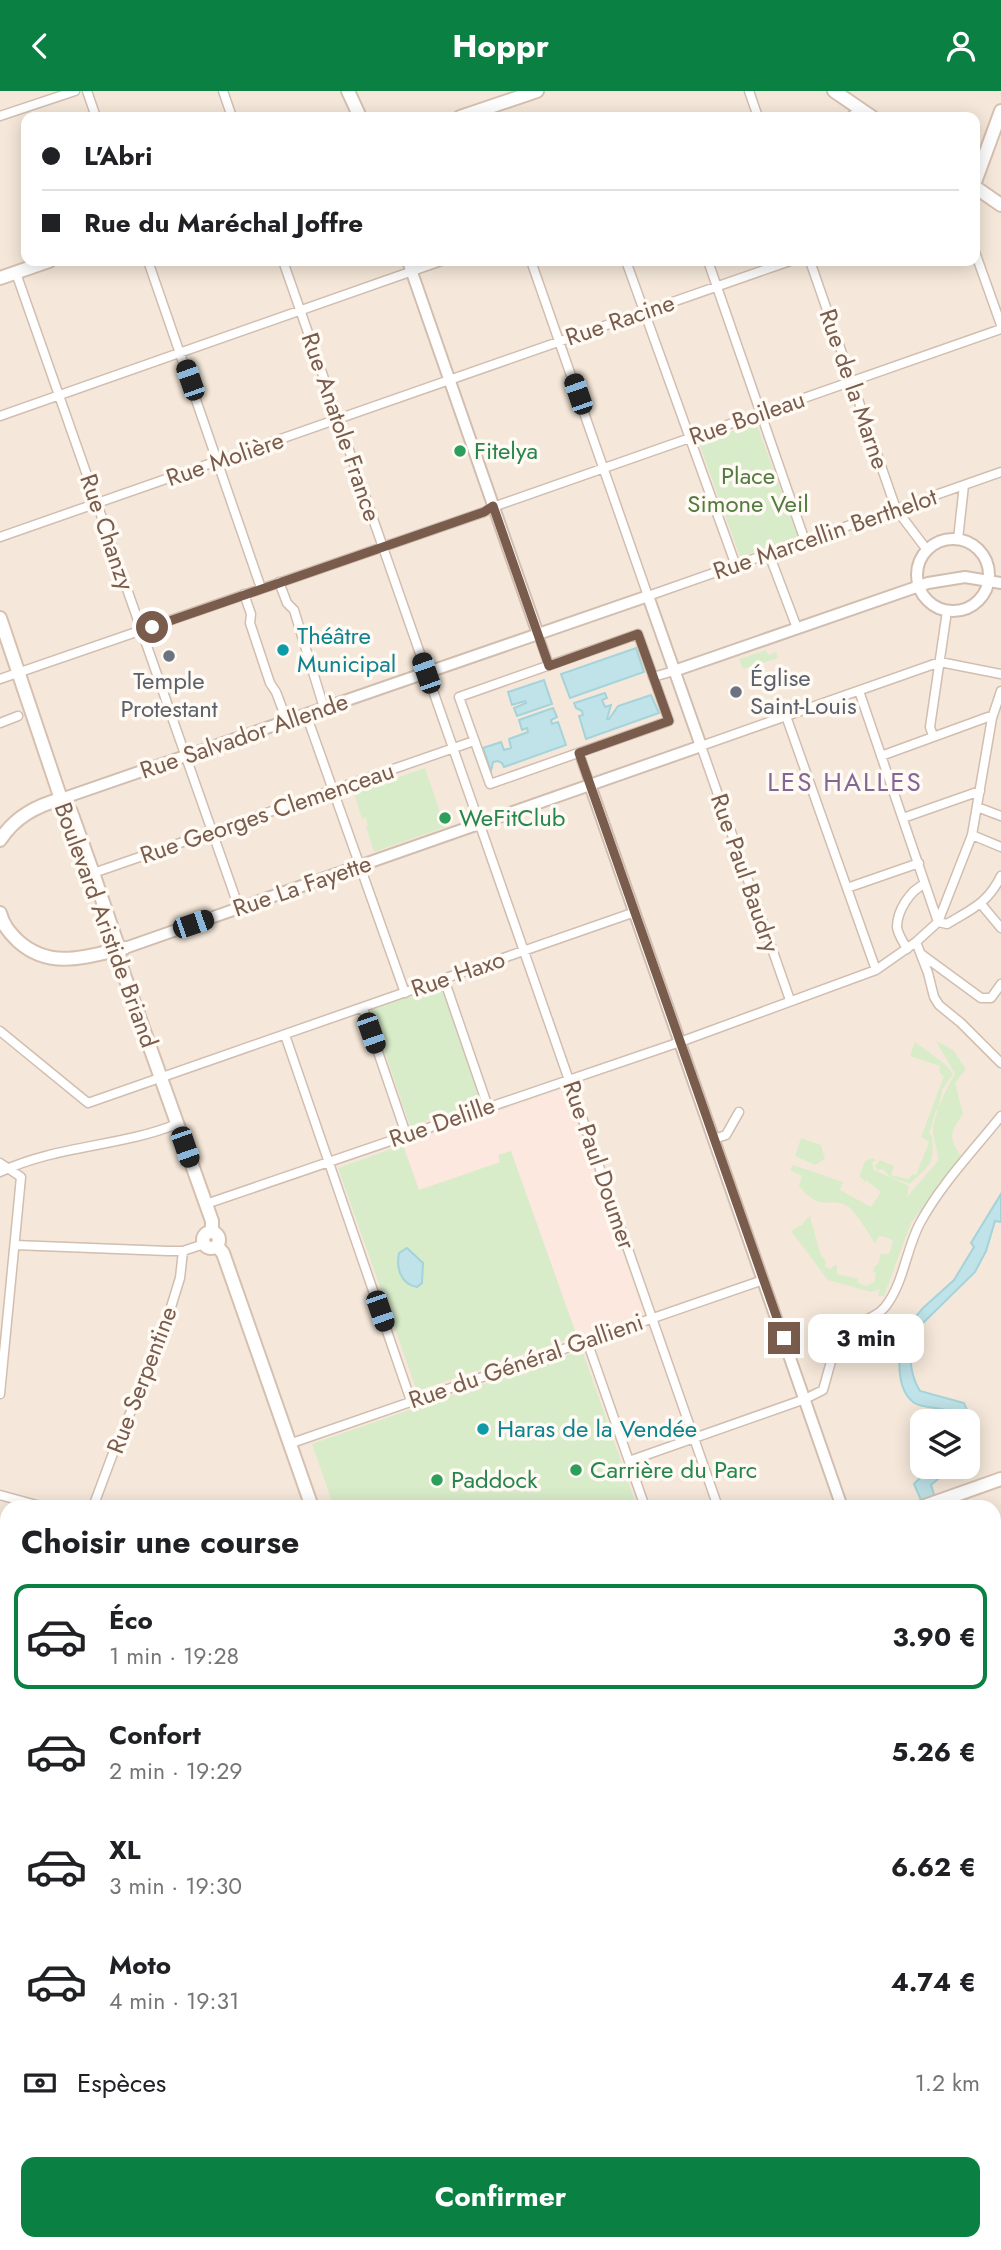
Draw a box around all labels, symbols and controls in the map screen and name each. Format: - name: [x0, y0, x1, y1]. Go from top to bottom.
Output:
- text: Hoppr: [452, 23, 549, 69]
- icon: back: [21, 27, 59, 65]
- icon: person: [942, 27, 980, 65]
- text: L'Abri: [84, 137, 152, 175]
- text: Rue du Maréchal Joffre: [84, 204, 363, 242]
- street label: Rue Racine: [561, 285, 679, 355]
- street label: Rue de la Marne: [811, 304, 898, 474]
- street label: Rue Anatole France: [293, 328, 390, 526]
- car: [174, 357, 207, 403]
- car: [562, 371, 595, 417]
- street label: Rue Boileau: [684, 381, 809, 454]
- street label: Rue Molière: [161, 422, 288, 495]
- place label: Fitelya: [474, 433, 538, 468]
- marker: Fitelya: [452, 443, 468, 459]
- park label: Place Simone Veil: [687, 458, 809, 521]
- street label: Rue Chanzy: [71, 469, 144, 595]
- street label: Rue Marcellin Berthelot: [708, 479, 942, 588]
- route start: [136, 611, 168, 643]
- place label: Théâtre Municipal: [297, 618, 396, 681]
- marker: Théâtre Municipal: [275, 642, 291, 658]
- marker: Temple Protestant: [161, 648, 177, 664]
- car: [410, 650, 443, 696]
- place label: Église Saint-Louis: [750, 660, 857, 723]
- place label: Temple Protestant: [120, 663, 218, 726]
- street label: Rue Salvador Allende: [135, 683, 353, 788]
- marker: Église Saint-Louis: [728, 684, 744, 700]
- street label: Rue Georges Clemenceau: [135, 753, 398, 872]
- district label: LES HALLES: [767, 763, 923, 801]
- street label: Rue Paul Baudry: [702, 789, 789, 957]
- street label: Boulevard Aristide Briand: [46, 797, 167, 1052]
- place label: WeFitClub: [459, 800, 565, 835]
- marker: WeFitClub: [437, 810, 453, 826]
- street label: Rue La Fayette: [228, 845, 376, 926]
- car: [170, 907, 217, 941]
- street label: Rue Haxo: [406, 941, 509, 1006]
- car: [355, 1010, 388, 1056]
- street label: Rue Paul Doumer: [554, 1076, 645, 1255]
- street label: Rue Delille: [384, 1087, 499, 1156]
- car: [169, 1124, 202, 1170]
- car: [364, 1288, 397, 1334]
- street label: Rue Serpentine: [97, 1301, 186, 1458]
- street label: Rue du Général Gallieni: [404, 1304, 648, 1417]
- callout: 3 min: [808, 1313, 924, 1363]
- text: 3 min: [836, 1321, 896, 1355]
- route end: [768, 1322, 800, 1354]
- map controls: [910, 1409, 980, 1479]
- button: layers: [910, 1409, 980, 1479]
- place label: Haras de la Vendée: [497, 1411, 697, 1446]
- marker: Haras de la Vendée: [475, 1421, 491, 1437]
- place label: Carrière du Parc: [590, 1452, 757, 1487]
- place label: Paddock: [451, 1462, 538, 1497]
- marker: Carrière du Parc: [568, 1462, 584, 1478]
- marker: Paddock: [429, 1472, 445, 1488]
- text: Choisir une course: [21, 1519, 299, 1565]
- text: Éco: [109, 1601, 153, 1639]
- icon: car: [25, 1605, 88, 1668]
- text: 3.90 €: [892, 1618, 976, 1656]
- text: 1 min · 19:28: [109, 1639, 239, 1673]
- text: Confort: [109, 1716, 201, 1754]
- icon: car: [25, 1720, 88, 1783]
- text: 5.26 €: [892, 1733, 976, 1771]
- text: 2 min · 19:29: [109, 1754, 243, 1788]
- text: XL: [109, 1831, 141, 1869]
- icon: car: [25, 1835, 88, 1898]
- text: 6.62 €: [891, 1848, 976, 1886]
- text: 3 min · 19:30: [109, 1869, 242, 1903]
- text: Moto: [109, 1946, 171, 1984]
- icon: car: [25, 1950, 88, 2013]
- text: 4.74 €: [891, 1963, 976, 2001]
- text: 4 min · 19:31: [109, 1984, 239, 2018]
- icon: cash: [21, 2064, 59, 2102]
- text: Espèces: [77, 2064, 166, 2102]
- text: 1.2 km: [915, 2066, 980, 2100]
- button: Confirmer: [21, 2157, 980, 2237]

